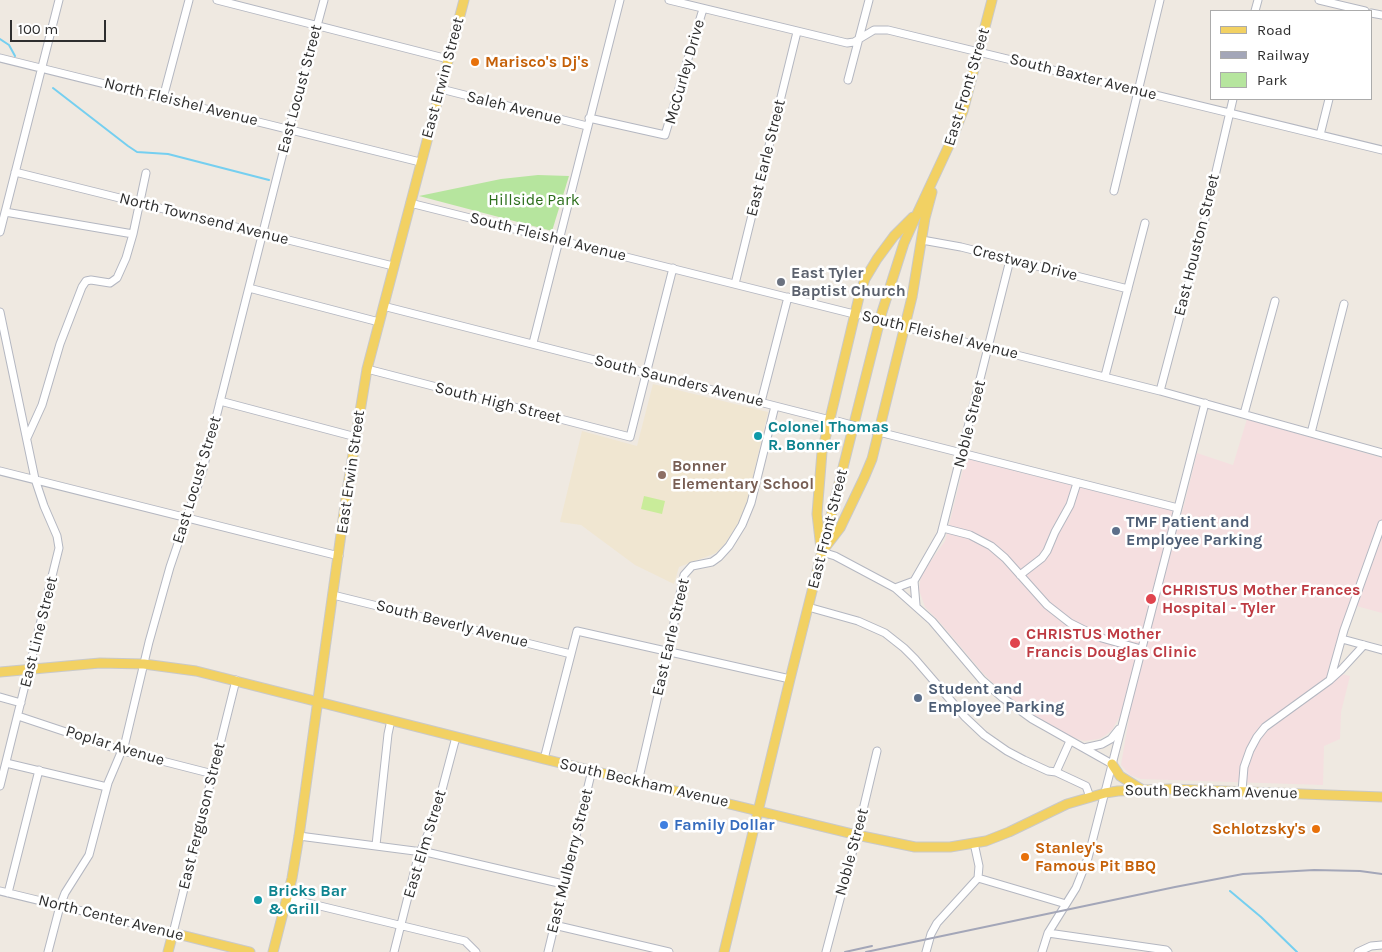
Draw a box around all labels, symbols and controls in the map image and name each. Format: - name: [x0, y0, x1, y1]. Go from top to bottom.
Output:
- scale bar: [12, 10, 109, 42]
- legend: [1210, 10, 1372, 100]
- street label: East Erwin Street: [418, 15, 468, 141]
- street label: McCurley Drive: [661, 17, 709, 127]
- text: 100 m: [18, 20, 58, 38]
- text: Road: [1257, 21, 1292, 39]
- street label: East Locust Street: [274, 23, 326, 155]
- street label: East Front Street: [940, 26, 994, 148]
- text: Railway: [1257, 46, 1309, 64]
- street label: South Baxter Avenue: [1007, 49, 1159, 105]
- place label: Marisco's Dj's: [485, 52, 589, 72]
- marker: Marisco's Dj's: [469, 56, 481, 68]
- text: Park: [1257, 71, 1287, 89]
- street label: North Fleishel Avenue: [102, 74, 260, 130]
- street label: Saleh Avenue: [464, 87, 564, 129]
- street label: East Earle Street: [742, 97, 790, 219]
- street label: East Houston Street: [1170, 172, 1224, 318]
- street label: North Townsend Avenue: [117, 189, 291, 249]
- park label: Hillside Park: [488, 190, 580, 210]
- street label: South Fleishel Avenue: [468, 208, 628, 266]
- street label: Crestway Drive: [971, 241, 1079, 285]
- place label: East Tyler Baptist Church: [791, 263, 906, 301]
- marker: East Tyler Baptist Church: [775, 276, 787, 288]
- street label: South Fleishel Avenue: [860, 306, 1020, 364]
- street label: South Saunders Avenue: [592, 351, 766, 411]
- street label: South High Street: [433, 378, 563, 428]
- street label: Noble Street: [950, 378, 990, 470]
- street label: East Erwin Street: [333, 409, 369, 535]
- street label: East Locust Street: [168, 414, 226, 546]
- place label: Colonel Thomas R. Bonner: [768, 417, 889, 455]
- marker: Colonel Thomas R. Bonner: [752, 430, 764, 442]
- place label: Bonner Elementary School: [672, 456, 814, 494]
- street label: East Front Street: [804, 467, 852, 591]
- marker: Bonner Elementary School: [656, 469, 668, 481]
- place label: TMF Patient and Employee Parking: [1126, 512, 1262, 550]
- marker: TMF Patient and Employee Parking: [1110, 525, 1122, 537]
- street label: East Line Street: [16, 574, 62, 690]
- street label: East Earle Street: [648, 576, 694, 698]
- place label: CHRISTUS Mother Frances Hospital - Tyler: [1162, 580, 1360, 618]
- marker: CHRISTUS Mother Frances Hospital - Tyler: [1144, 592, 1158, 606]
- street label: South Beverly Avenue: [374, 596, 530, 652]
- place label: CHRISTUS Mother Francis Douglas Clinic: [1026, 624, 1197, 662]
- marker: CHRISTUS Mother Francis Douglas Clinic: [1008, 636, 1022, 650]
- place label: Student and Employee Parking: [928, 679, 1064, 717]
- marker: Student and Employee Parking: [912, 692, 924, 704]
- street label: Poplar Avenue: [63, 722, 167, 770]
- street label: East Ferguson Street: [174, 740, 230, 892]
- street label: South Beckham Avenue: [558, 754, 730, 812]
- street label: South Beckham Avenue: [1124, 781, 1298, 803]
- street label: East Mulberry Street: [543, 787, 597, 935]
- street label: East Elm Street: [399, 788, 451, 900]
- street label: Noble Street: [831, 806, 873, 898]
- place label: Family Dollar: [674, 815, 775, 835]
- marker: Family Dollar: [658, 819, 670, 831]
- place label: Schlotzsky's: [1212, 819, 1306, 839]
- marker: Schlotzsky's: [1310, 823, 1322, 835]
- place label: Stanley's Famous Pit BBQ: [1035, 838, 1156, 876]
- marker: Stanley's Famous Pit BBQ: [1019, 851, 1031, 863]
- place label: Bricks Bar & Grill: [268, 881, 346, 919]
- street label: North Center Avenue: [36, 891, 186, 945]
- marker: Bricks Bar & Grill: [252, 894, 264, 906]

